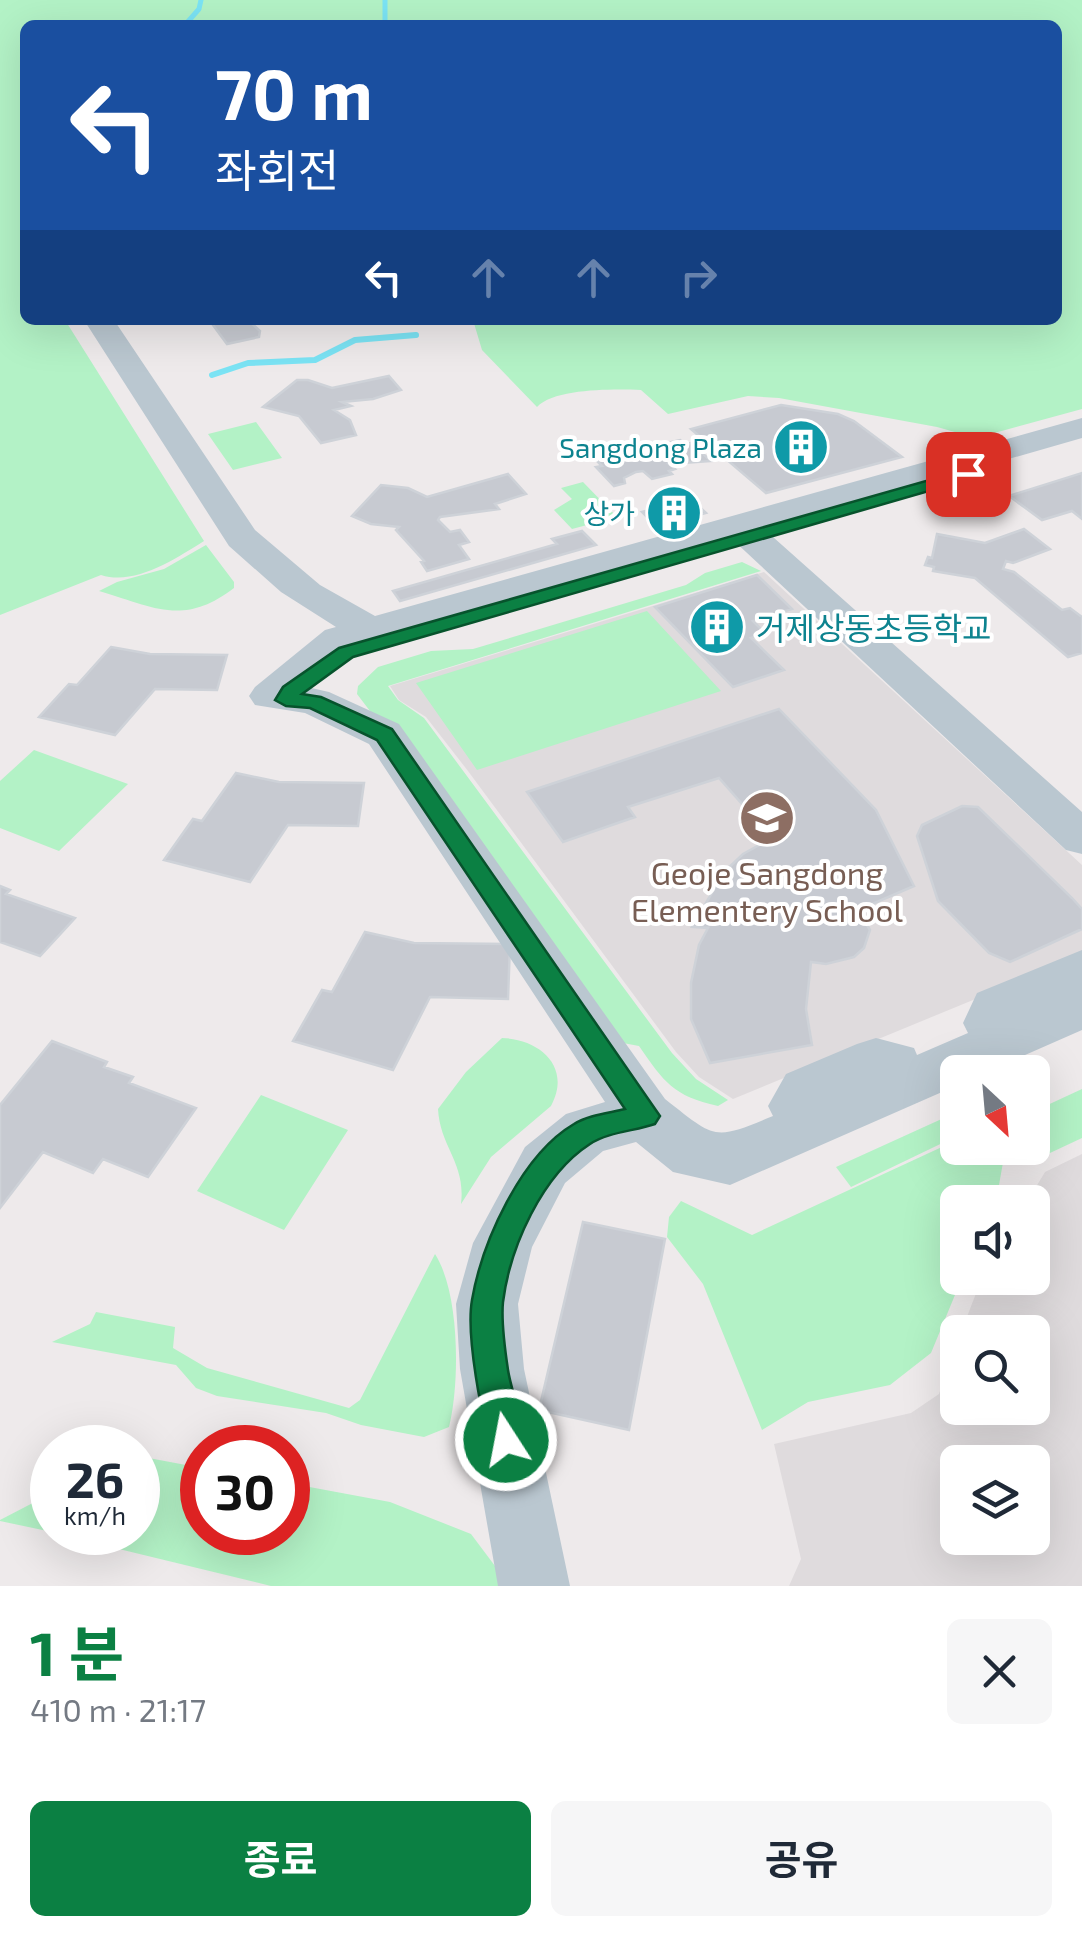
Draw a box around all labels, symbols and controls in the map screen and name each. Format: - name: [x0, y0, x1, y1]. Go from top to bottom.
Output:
- text: 70 m: [215, 50, 373, 134]
- icon: left: [50, 60, 180, 190]
- text: 좌회전: [215, 142, 339, 196]
- icon: left: [356, 250, 411, 305]
- icon: ahead: [461, 250, 516, 305]
- icon: ahead: [566, 250, 621, 305]
- icon: right: [671, 250, 726, 305]
- building icon: Sangdong Plaza: [771, 417, 831, 477]
- place label: Sangdong Plaza: [559, 430, 762, 464]
- pin: [926, 432, 1011, 517]
- icon: arrive: [941, 447, 996, 502]
- building icon: 상가: [644, 483, 704, 543]
- place label: 상가: [583, 496, 635, 530]
- building icon: 거제상동초등학교: [687, 597, 747, 657]
- place label: 거제상동초등학교: [756, 608, 992, 646]
- school or university icon: Geoje Sangdong Elementery School: [737, 788, 797, 848]
- place label: Geoje Sangdong Elementery School: [631, 853, 904, 928]
- north arrow: [940, 1055, 1050, 1165]
- map controls: [940, 1055, 1050, 1555]
- button: sound: [940, 1185, 1050, 1295]
- button: search: [940, 1315, 1050, 1425]
- position arrow: [454, 1388, 558, 1492]
- speed limit sign: 30: [180, 1425, 310, 1555]
- button: layers: [940, 1445, 1050, 1555]
- text: 26: [66, 1448, 124, 1508]
- text: km/h: [64, 1500, 126, 1530]
- text: 1 분: [30, 1616, 124, 1688]
- button: close: [947, 1619, 1052, 1724]
- text: 410 m · 21:17: [30, 1690, 206, 1728]
- button: 종료: [30, 1801, 531, 1916]
- button: 공유: [551, 1801, 1052, 1916]

